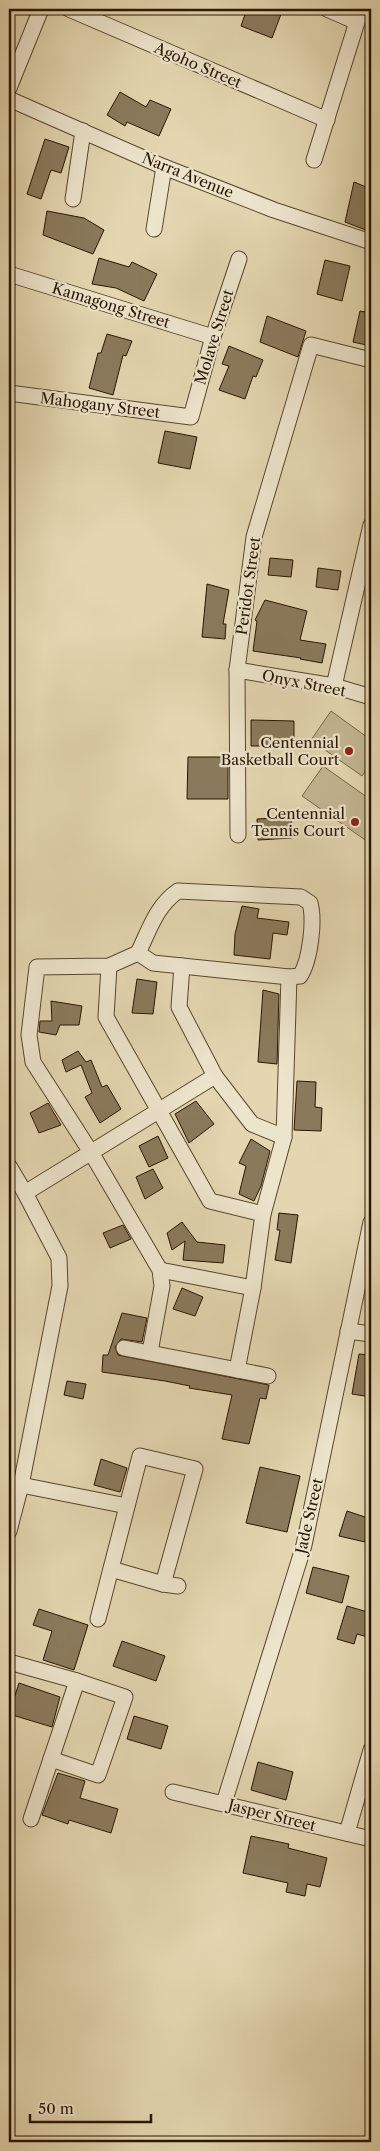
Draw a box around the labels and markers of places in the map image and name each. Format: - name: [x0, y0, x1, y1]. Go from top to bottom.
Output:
- place label: Centennial Basketball Court: [221, 733, 340, 769]
- marker: Centennial Basketball Court: [343, 745, 355, 757]
- place label: Centennial Tennis Court: [251, 804, 346, 840]
- marker: Centennial Tennis Court: [349, 816, 361, 828]

